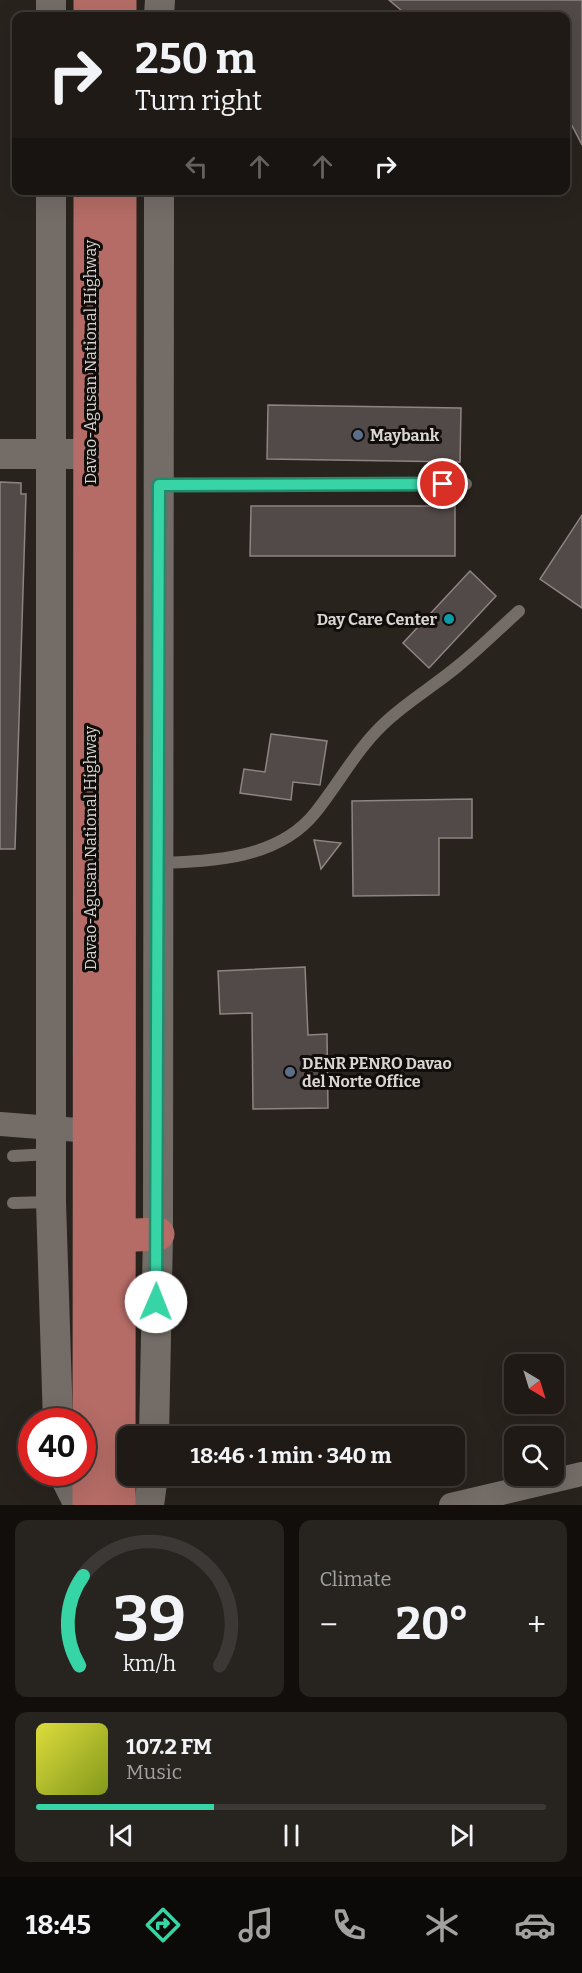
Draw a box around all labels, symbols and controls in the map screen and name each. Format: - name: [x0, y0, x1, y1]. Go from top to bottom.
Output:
- text: 250 m: [135, 34, 256, 84]
- icon: right: [36, 36, 114, 114]
- text: Turn right: [135, 85, 262, 117]
- icon: left: [180, 150, 213, 183]
- icon: ahead: [243, 150, 276, 183]
- icon: ahead: [306, 150, 339, 183]
- icon: right: [369, 150, 402, 183]
- street label: Davao-Agusan National Highway: [81, 239, 100, 484]
- place label: Maybank: [370, 426, 440, 445]
- marker: Maybank: [351, 428, 365, 442]
- pin: [417, 458, 468, 509]
- icon: arrive: [426, 467, 459, 500]
- place label: Day Care Center: [317, 610, 437, 629]
- marker: Day Care Center: [442, 612, 456, 626]
- street label: Davao-Agusan National Highway: [81, 725, 100, 970]
- place label: DENR PENRO Davao del Norte Office: [302, 1054, 452, 1091]
- marker: DENR PENRO Davao del Norte Office: [283, 1065, 297, 1079]
- position arrow: [124, 1270, 188, 1334]
- north arrow: [504, 1354, 564, 1414]
- map controls: [504, 1354, 564, 1486]
- speed limit sign: 40: [18, 1408, 96, 1486]
- button: search: [504, 1426, 564, 1486]
- text: 18:46 · 1 min · 340 m: [191, 1442, 391, 1469]
- text: Climate: [320, 1567, 391, 1591]
- text: 39: [113, 1582, 186, 1657]
- text: 20°: [396, 1597, 469, 1651]
- text: −: [320, 1605, 338, 1645]
- text: +: [527, 1605, 546, 1645]
- text: km/h: [123, 1651, 176, 1677]
- text: 107.2 FM: [126, 1733, 212, 1760]
- text: Music: [126, 1760, 182, 1784]
- icon: previous: [105, 1819, 138, 1852]
- icon: pause: [275, 1819, 308, 1852]
- icon: next: [445, 1819, 478, 1852]
- icon: directions: [142, 1904, 184, 1946]
- icon: music: [235, 1904, 277, 1946]
- icon: phone: [328, 1904, 370, 1946]
- icon: climate: [421, 1904, 463, 1946]
- icon: car: [514, 1904, 556, 1946]
- text: 18:45: [26, 1909, 91, 1941]

